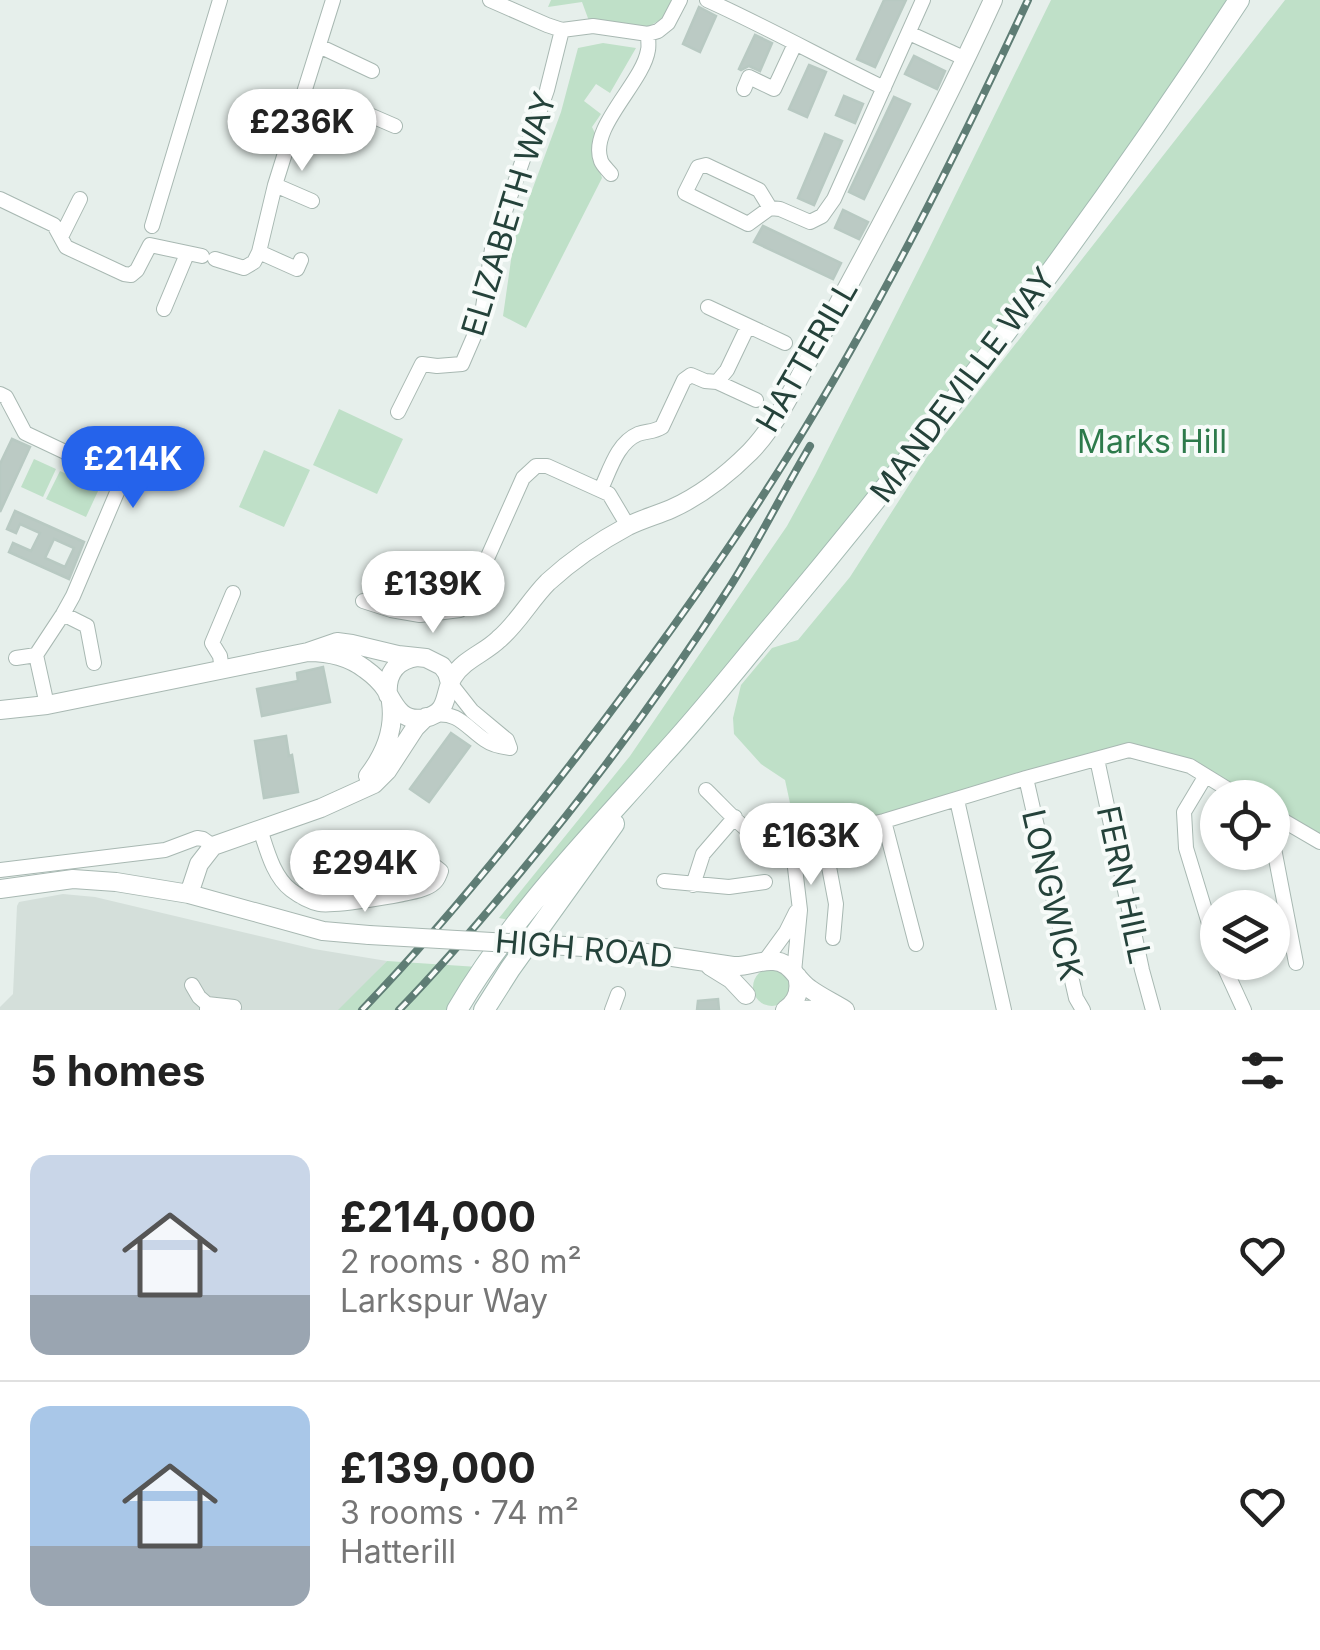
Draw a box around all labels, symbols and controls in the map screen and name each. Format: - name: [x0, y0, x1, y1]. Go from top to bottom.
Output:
- street label: ELIZABETH WAY: [453, 87, 564, 340]
- pin: £236K: [232, 89, 372, 174]
- text: £236K: [249, 102, 355, 141]
- street label: MANDEVILLE WAY: [862, 260, 1064, 510]
- street label: HATTERILL: [747, 273, 866, 439]
- park label: Marks Hill: [1077, 422, 1227, 461]
- pin: £214K: [63, 426, 203, 511]
- text: £214K: [83, 439, 183, 478]
- pin: £139K: [363, 551, 503, 636]
- text: £139K: [384, 564, 482, 603]
- map controls: [1200, 780, 1290, 980]
- button: locate: [1200, 780, 1290, 870]
- street label: FERN HILL: [1089, 802, 1160, 967]
- pin: £163K: [741, 803, 881, 888]
- street label: LONGWICK: [1014, 805, 1091, 984]
- text: £163K: [762, 816, 860, 855]
- pin: £294K: [295, 830, 435, 915]
- text: £294K: [312, 843, 418, 882]
- button: layers: [1200, 890, 1290, 980]
- street label: HIGH ROAD: [494, 921, 674, 976]
- icon: filters: [1235, 1043, 1290, 1098]
- text: 5 homes: [30, 1045, 206, 1096]
- text: £214,000: [340, 1191, 536, 1242]
- icon: home: [110, 1195, 230, 1315]
- icon: heart: [1235, 1228, 1290, 1283]
- text: 2 rooms · 80 m²: [340, 1242, 582, 1281]
- text: Larkspur Way: [340, 1281, 548, 1320]
- text: £139,000: [340, 1442, 536, 1493]
- icon: home: [110, 1446, 230, 1566]
- icon: heart: [1235, 1479, 1290, 1534]
- text: 3 rooms · 74 m²: [340, 1493, 579, 1532]
- text: Hatterill: [340, 1532, 456, 1571]

